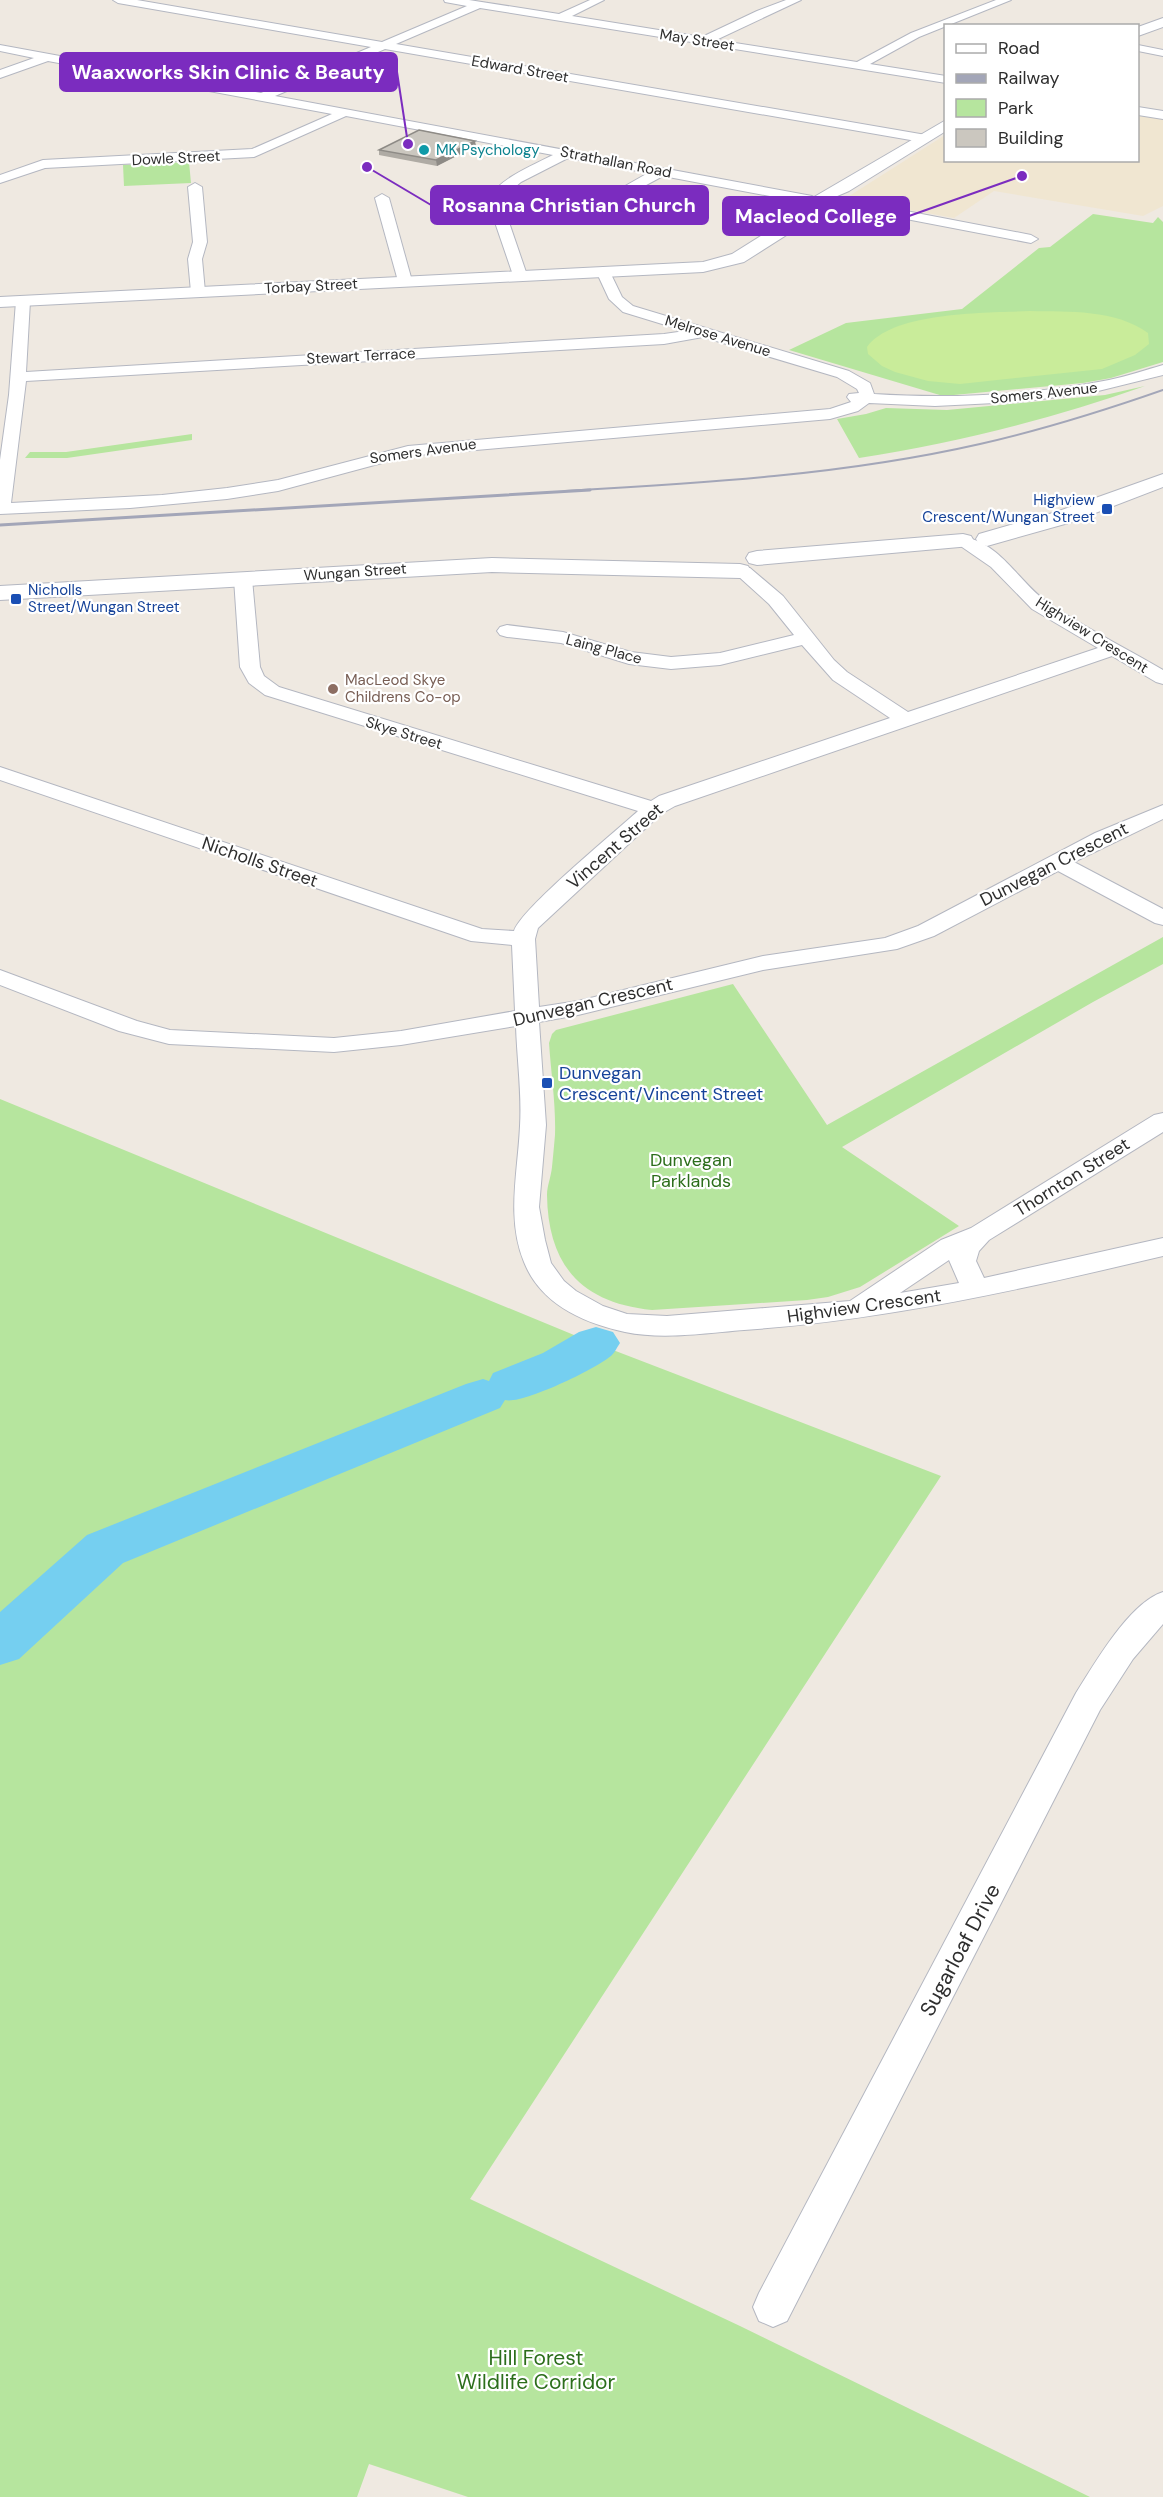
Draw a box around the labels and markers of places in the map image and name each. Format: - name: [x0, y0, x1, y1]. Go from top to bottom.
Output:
- callout: Waaxworks Skin Clinic & Beauty: [60, 53, 397, 91]
- place label: MK Psychology: [436, 140, 540, 160]
- marker: MK Psychology: [417, 143, 431, 157]
- callout: Rosanna Christian Church: [431, 186, 708, 224]
- callout: Macleod College: [723, 197, 909, 235]
- place label: Highview Crescent/Wungan Street: [922, 490, 1096, 527]
- marker: Highview Crescent/Wungan Street: [1100, 502, 1114, 516]
- place label: Nicholls Street/Wungan Street: [28, 580, 180, 617]
- marker: Nicholls Street/Wungan Street: [9, 592, 23, 606]
- place label: MacLeod Skye Childrens Co-op: [345, 670, 461, 707]
- marker: MacLeod Skye Childrens Co-op: [326, 682, 340, 696]
- place label: Dunvegan Crescent/Vincent Street: [559, 1061, 763, 1106]
- marker: Dunvegan Crescent/Vincent Street: [540, 1076, 554, 1090]

